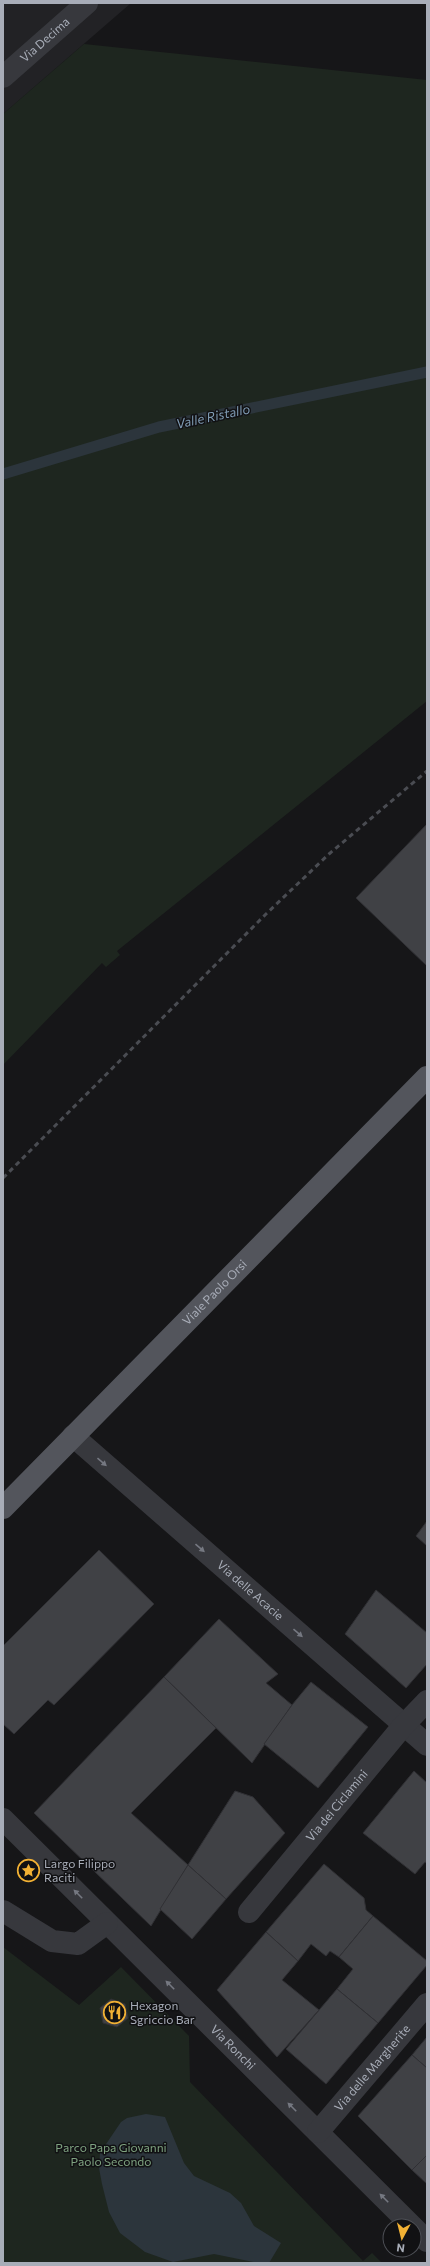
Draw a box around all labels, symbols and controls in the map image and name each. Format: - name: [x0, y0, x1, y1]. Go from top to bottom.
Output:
- street label: Via Decima: [17, 14, 72, 65]
- water label: Valle Ristallo: [174, 400, 252, 432]
- street label: Viale Paolo Orsi: [179, 1257, 249, 1328]
- one-way arrow: [97, 1457, 107, 1467]
- one-way arrow: [195, 1543, 205, 1552]
- street label: Via delle Acacie: [215, 1557, 287, 1623]
- one-way arrow: [293, 1629, 303, 1638]
- street label: Via dei Ciclamini: [303, 1766, 370, 1844]
- place label: Largo Filippo Raciti: [44, 1856, 115, 1884]
- place icon: Largo Filippo Raciti: [16, 1858, 42, 1884]
- one-way arrow: [73, 1889, 83, 1899]
- one-way arrow: [165, 1981, 175, 1990]
- place label: Hexagon Sgriccio Bar: [130, 1998, 195, 2026]
- restaurant icon: Hexagon Sgriccio Bar: [101, 2000, 127, 2026]
- street label: Via delle Margherite: [331, 2021, 412, 2114]
- street label: Via Ronchi: [208, 2022, 259, 2072]
- one-way arrow: [287, 2102, 297, 2112]
- park label: Parco Papa Giovanni Paolo Secondo: [55, 2140, 167, 2168]
- one-way arrow: [379, 2194, 389, 2203]
- north arrow: [382, 2218, 422, 2258]
- text: N: [396, 2241, 406, 2255]

